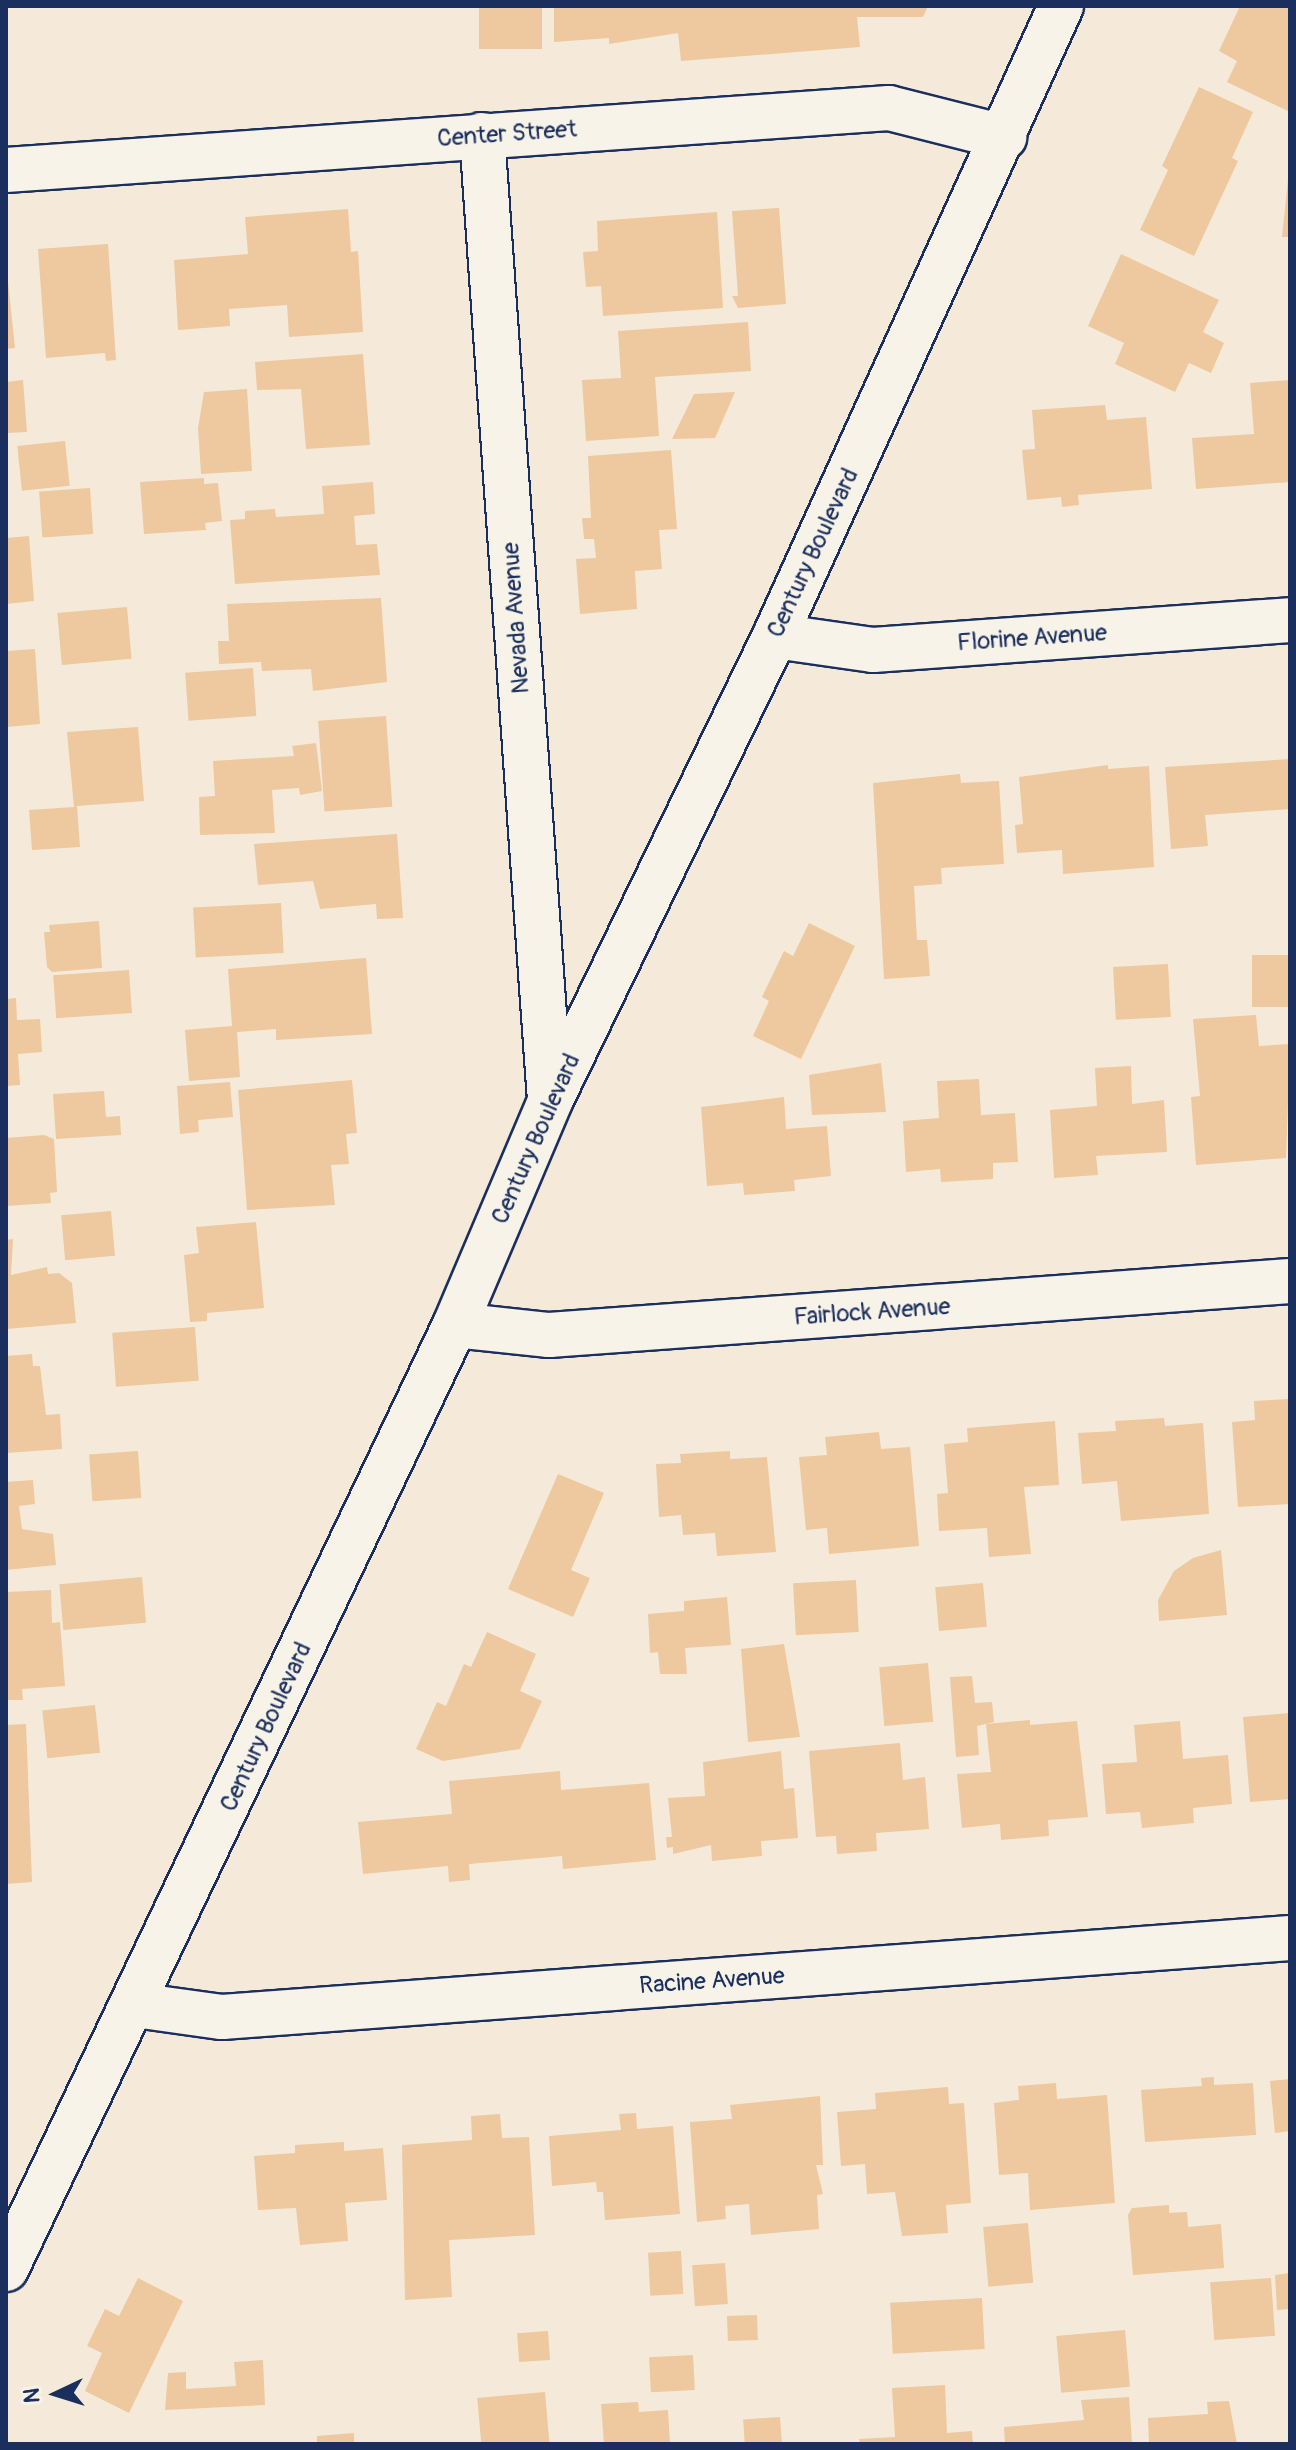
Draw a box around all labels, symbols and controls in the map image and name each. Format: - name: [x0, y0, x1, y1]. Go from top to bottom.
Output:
- street label: Center Street: [436, 115, 578, 153]
- street label: Century Boulevard: [761, 464, 865, 642]
- street label: Nevada Avenue: [496, 541, 536, 695]
- street label: Florine Avenue: [956, 618, 1108, 658]
- street label: Century Boulevard: [486, 1049, 586, 1229]
- street label: Fairlock Avenue: [793, 1292, 951, 1332]
- street label: Century Boulevard: [214, 1638, 318, 1816]
- street label: Racine Avenue: [638, 1962, 786, 2000]
- north arrow: [16, 2354, 96, 2434]
- text: N: [18, 2387, 47, 2404]

